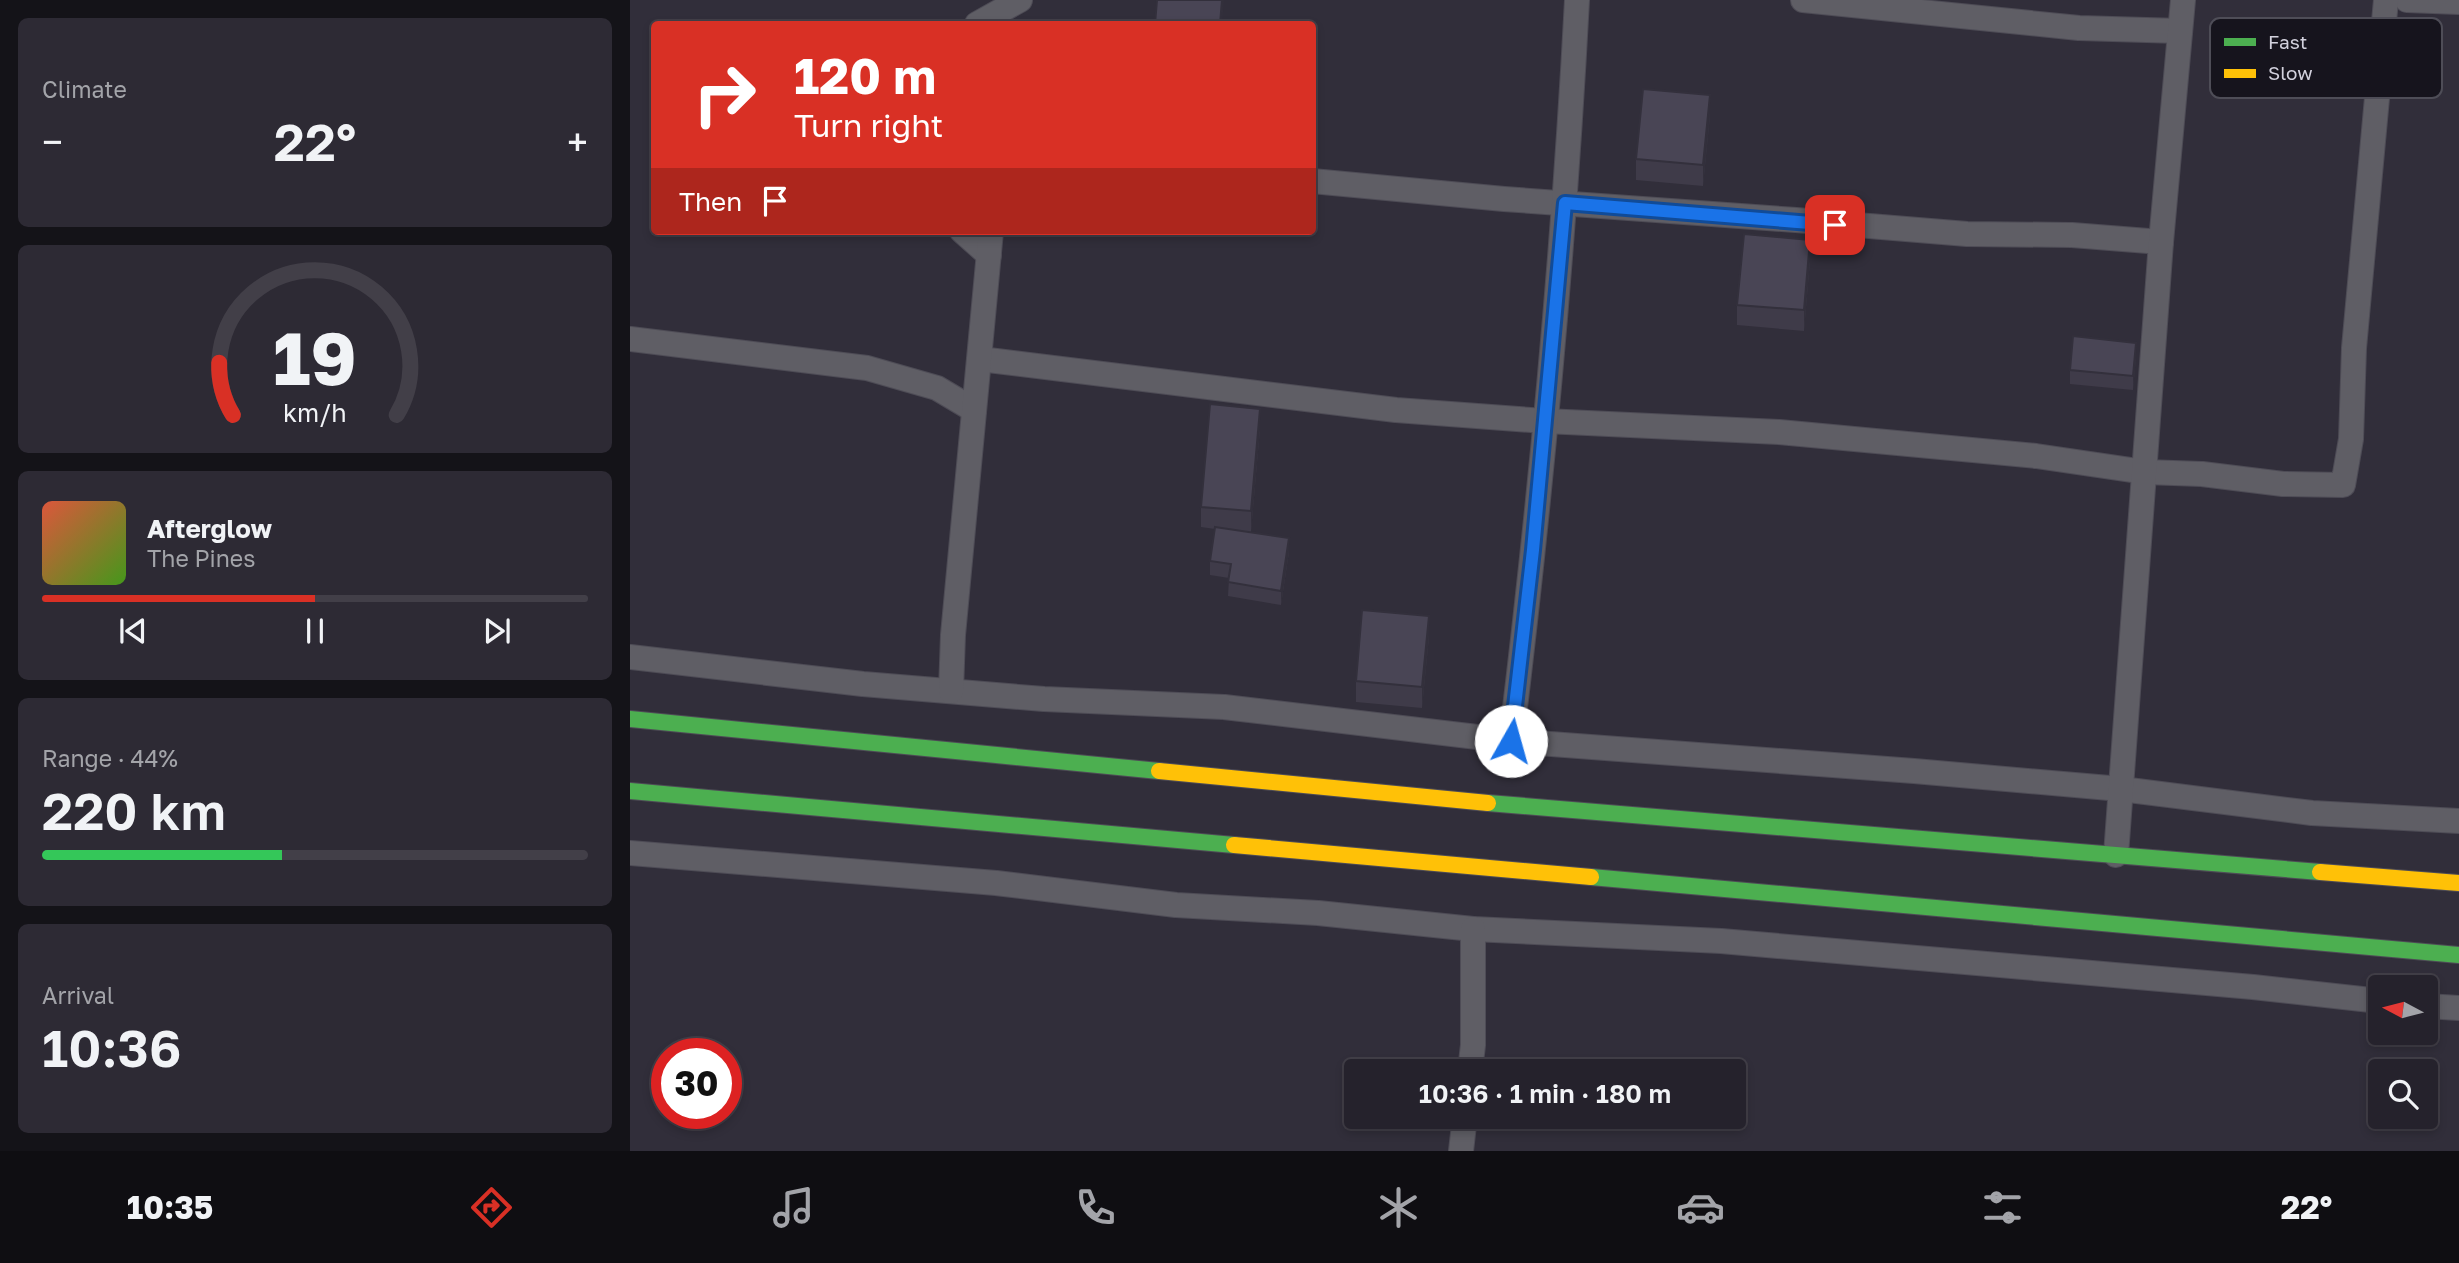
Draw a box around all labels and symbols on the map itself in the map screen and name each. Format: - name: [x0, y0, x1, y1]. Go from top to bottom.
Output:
- legend: [2210, 18, 2442, 98]
- text: Fast: [2268, 30, 2307, 53]
- text: Slow: [2268, 61, 2313, 84]
- pin: [1805, 195, 1865, 255]
- position arrow: [1474, 704, 1548, 778]
- north arrow: [2368, 975, 2438, 1045]
- speed limit sign: 30: [651, 1038, 742, 1129]

